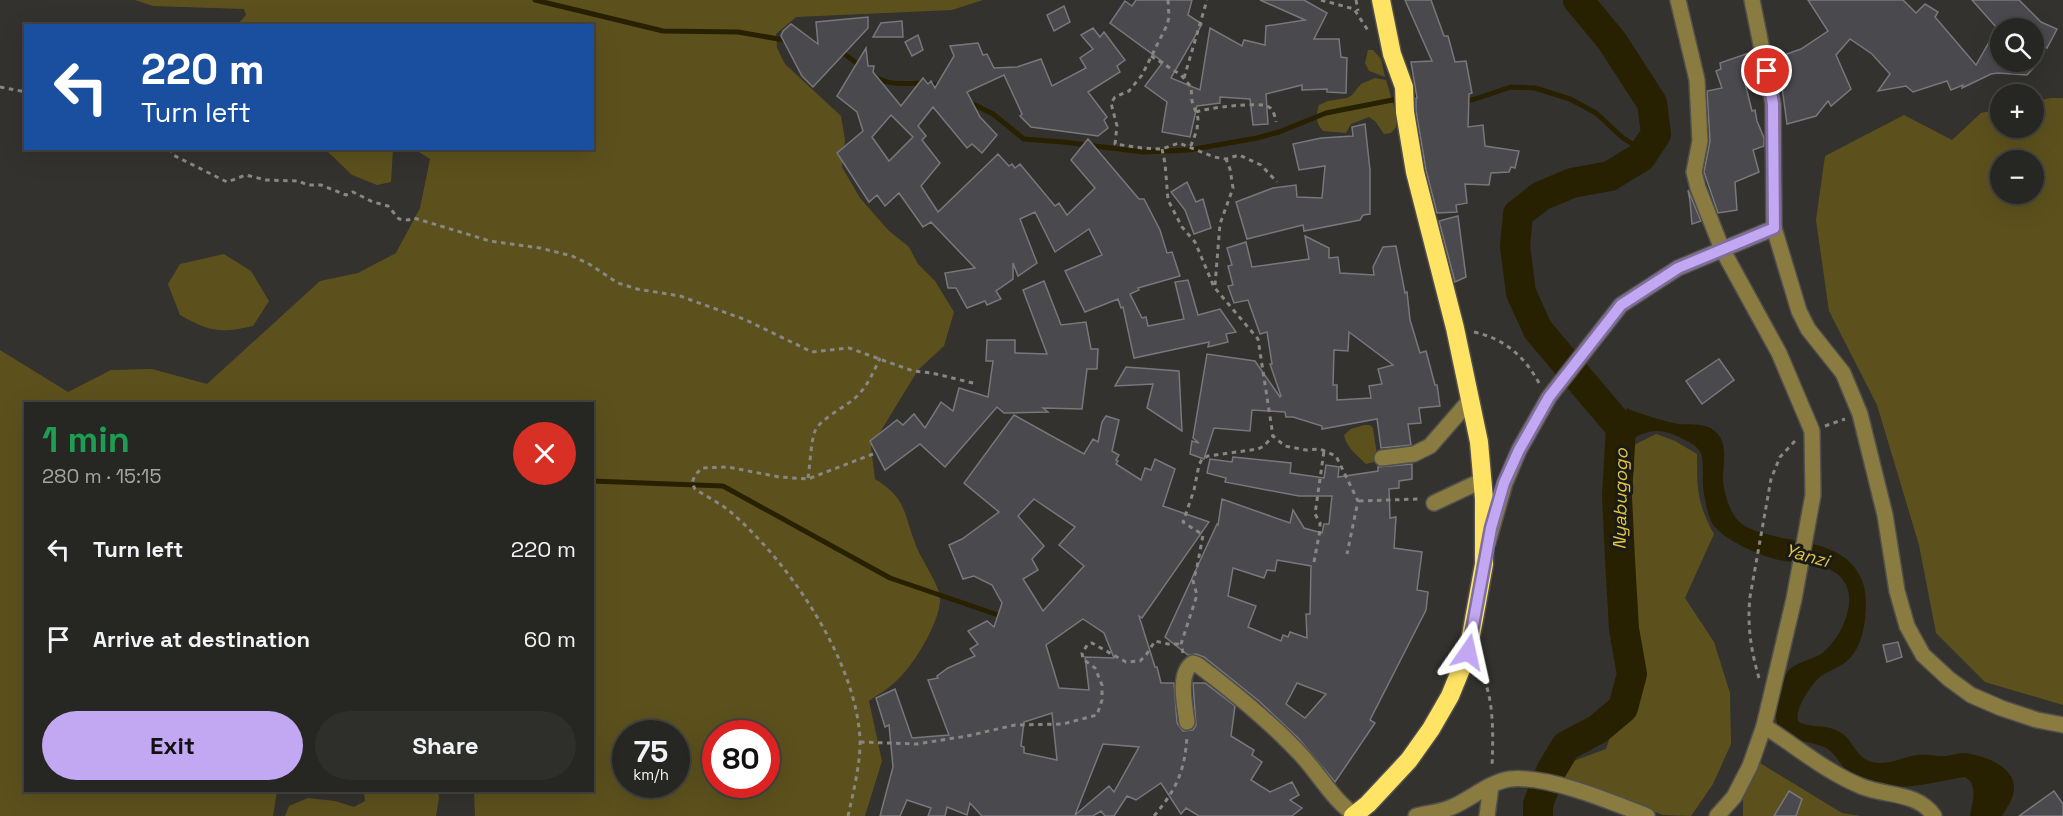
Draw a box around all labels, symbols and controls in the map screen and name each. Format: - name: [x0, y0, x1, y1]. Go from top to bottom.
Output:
- map controls: [1990, 18, 2044, 204]
- button: search: [1990, 18, 2044, 72]
- text: 220 m: [141, 43, 265, 96]
- pin: [1741, 45, 1792, 96]
- icon: left: [42, 48, 120, 126]
- icon: arrive: [1750, 54, 1783, 87]
- button: +: [1990, 84, 2044, 138]
- text: Turn left: [141, 95, 251, 130]
- button: −: [1990, 150, 2044, 204]
- text: 1 min: [42, 417, 130, 463]
- button: close: [513, 422, 576, 485]
- water label: Nyabugogo: [1608, 447, 1632, 550]
- text: 280 m · 15:15: [42, 463, 161, 489]
- icon: left: [42, 533, 75, 566]
- text: Turn left: [93, 535, 183, 563]
- text: 220 m: [511, 535, 576, 563]
- water label: Yanzi: [1782, 538, 1834, 573]
- position arrow: [1436, 620, 1500, 684]
- icon: arrive: [42, 623, 75, 656]
- text: Arrive at destination: [93, 625, 310, 653]
- text: 60 m: [524, 625, 576, 653]
- button: Exit: [42, 711, 303, 780]
- button: Share: [315, 711, 576, 780]
- speed limit sign: 80: [702, 720, 780, 798]
- text: 75: [634, 732, 668, 771]
- text: km/h: [633, 765, 669, 784]

